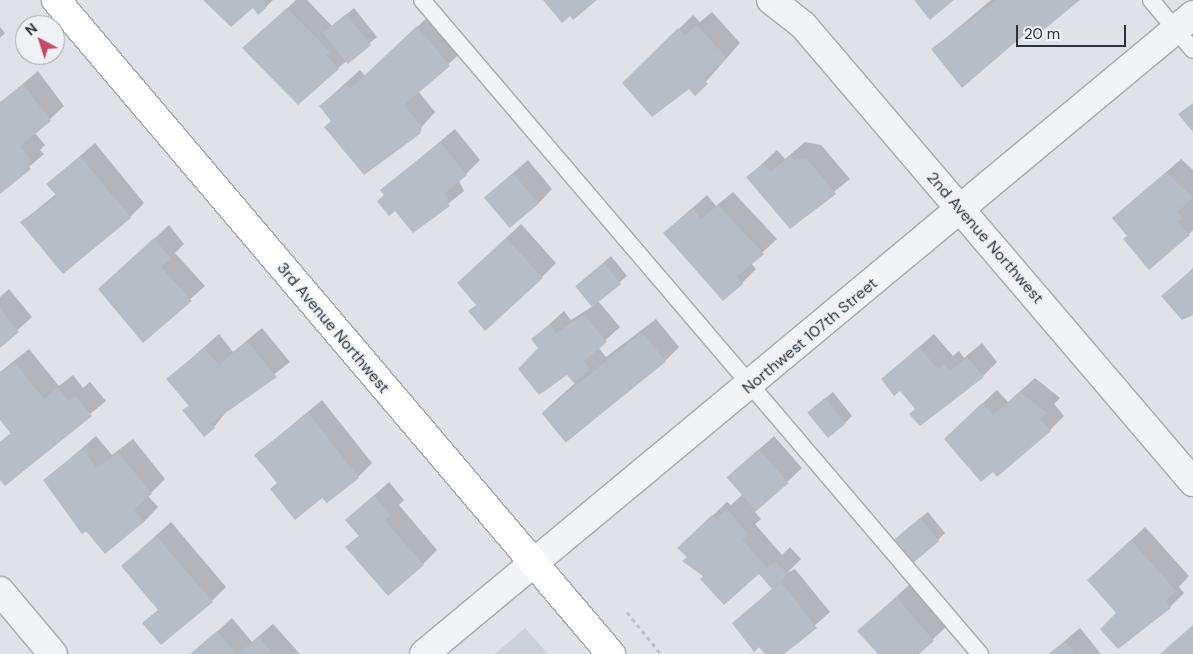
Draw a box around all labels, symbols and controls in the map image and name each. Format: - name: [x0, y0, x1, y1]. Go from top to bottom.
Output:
- north arrow: [15, 15, 65, 65]
- scale bar: [1018, 15, 1128, 47]
- text: N: [21, 19, 41, 39]
- text: 20 m: [1024, 24, 1060, 44]
- street label: 2nd Avenue Northwest: [923, 168, 1047, 308]
- street label: 3rd Avenue Northwest: [273, 259, 393, 397]
- street label: Northwest 107th Street: [739, 274, 881, 398]

